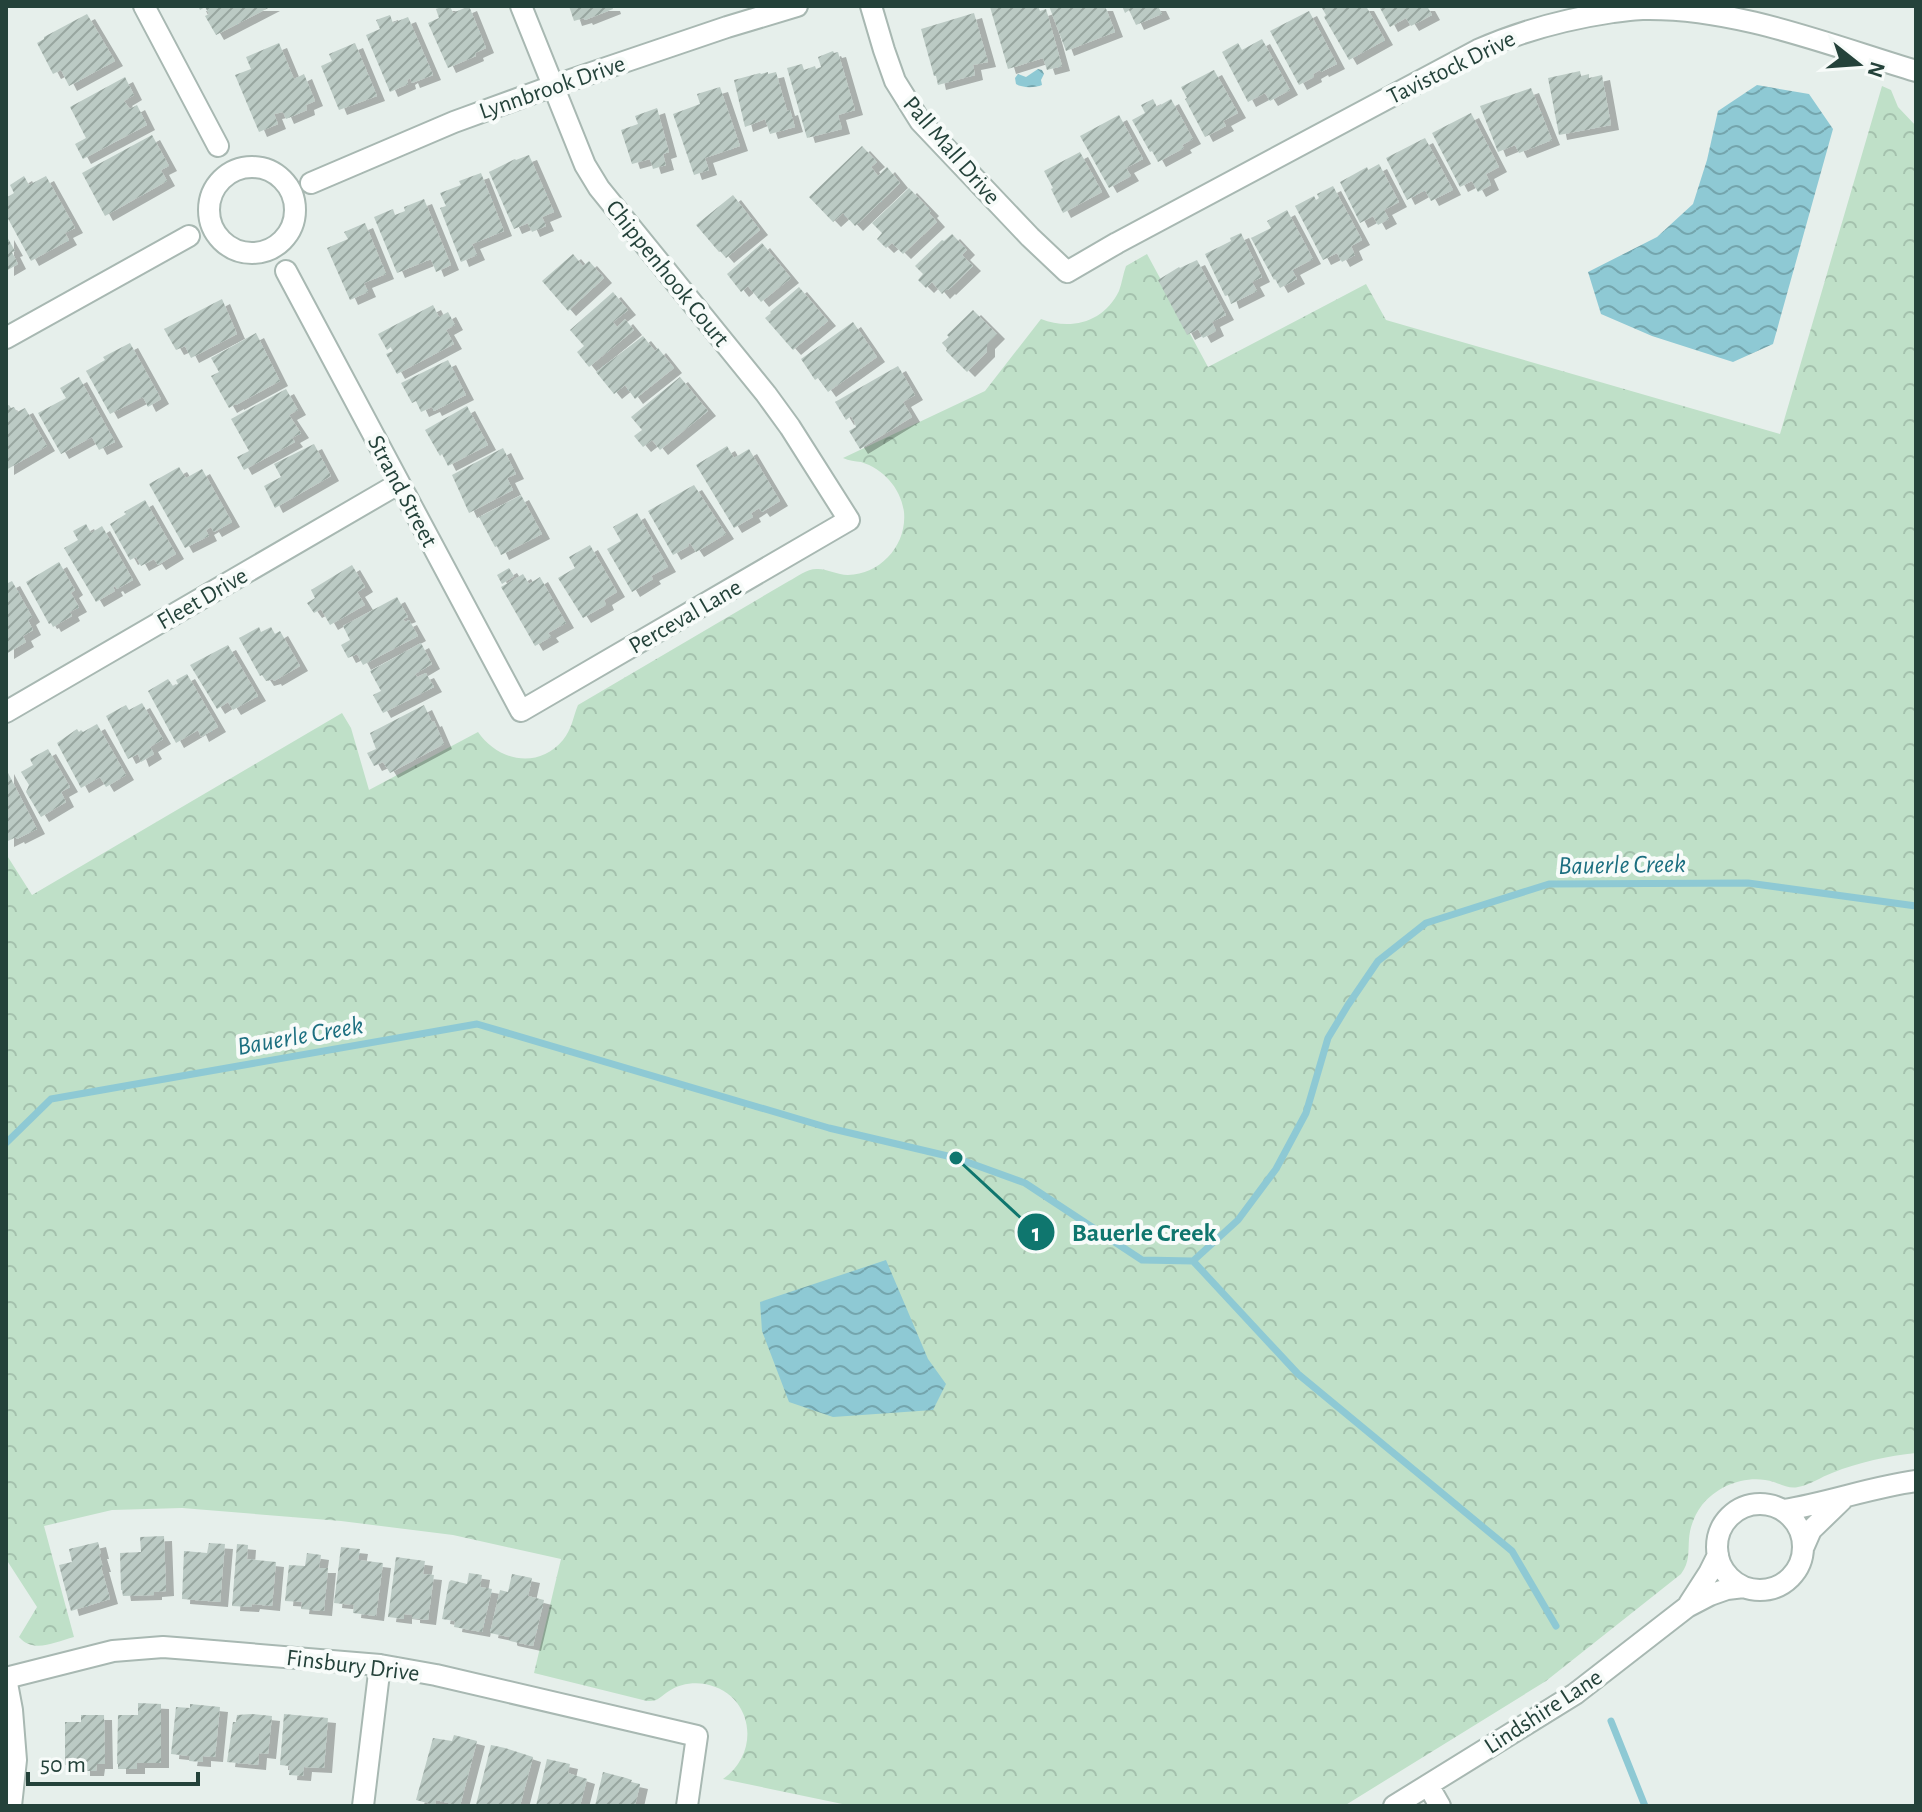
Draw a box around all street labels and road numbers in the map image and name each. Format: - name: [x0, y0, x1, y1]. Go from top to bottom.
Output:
- street label: Tavistock Drive: [1384, 27, 1519, 109]
- street label: Lynnbrook Drive: [476, 52, 628, 124]
- street label: Pall Mall Drive: [898, 92, 1004, 209]
- street label: Chippenhook Court: [601, 196, 734, 352]
- street label: Strand Street: [363, 432, 442, 552]
- street label: Fleet Drive: [153, 563, 252, 634]
- street label: Perceval Lane: [625, 575, 746, 659]
- street label: Finsbury Drive: [285, 1646, 421, 1686]
- street label: Lindshire Lane: [1480, 1665, 1607, 1759]

